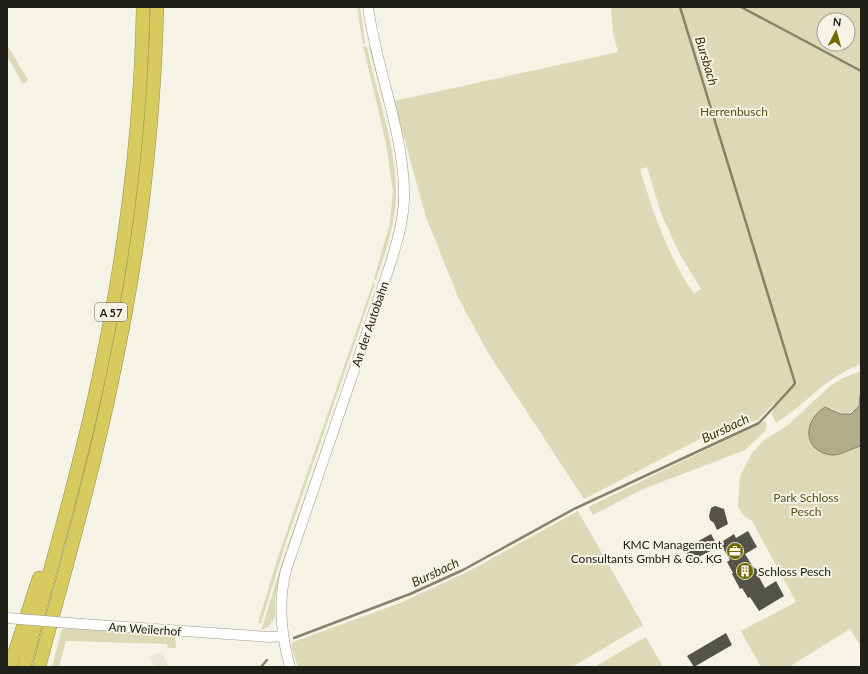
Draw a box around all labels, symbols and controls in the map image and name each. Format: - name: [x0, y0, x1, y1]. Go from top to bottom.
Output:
- north arrow: [816, 12, 856, 52]
- text: N: [832, 15, 842, 28]
- water label: Bursbach: [692, 35, 722, 88]
- park label: Herrenbusch: [700, 104, 768, 119]
- street label: An der Autobahn: [348, 279, 392, 369]
- road number: A 57: [95, 303, 127, 321]
- water label: Bursbach: [699, 410, 751, 446]
- park label: Park Schloss Pesch: [773, 490, 839, 519]
- place label: KMC Management Consultants GmbH & Co. KG: [571, 537, 723, 566]
- office icon: KMC Management Consultants GmbH & Co. KG: [725, 541, 745, 561]
- water label: Bursbach: [409, 554, 461, 590]
- building icon: Schloss Pesch: [735, 561, 755, 581]
- place label: Schloss Pesch: [758, 564, 831, 579]
- street label: Am Weilerhof: [108, 619, 183, 639]

